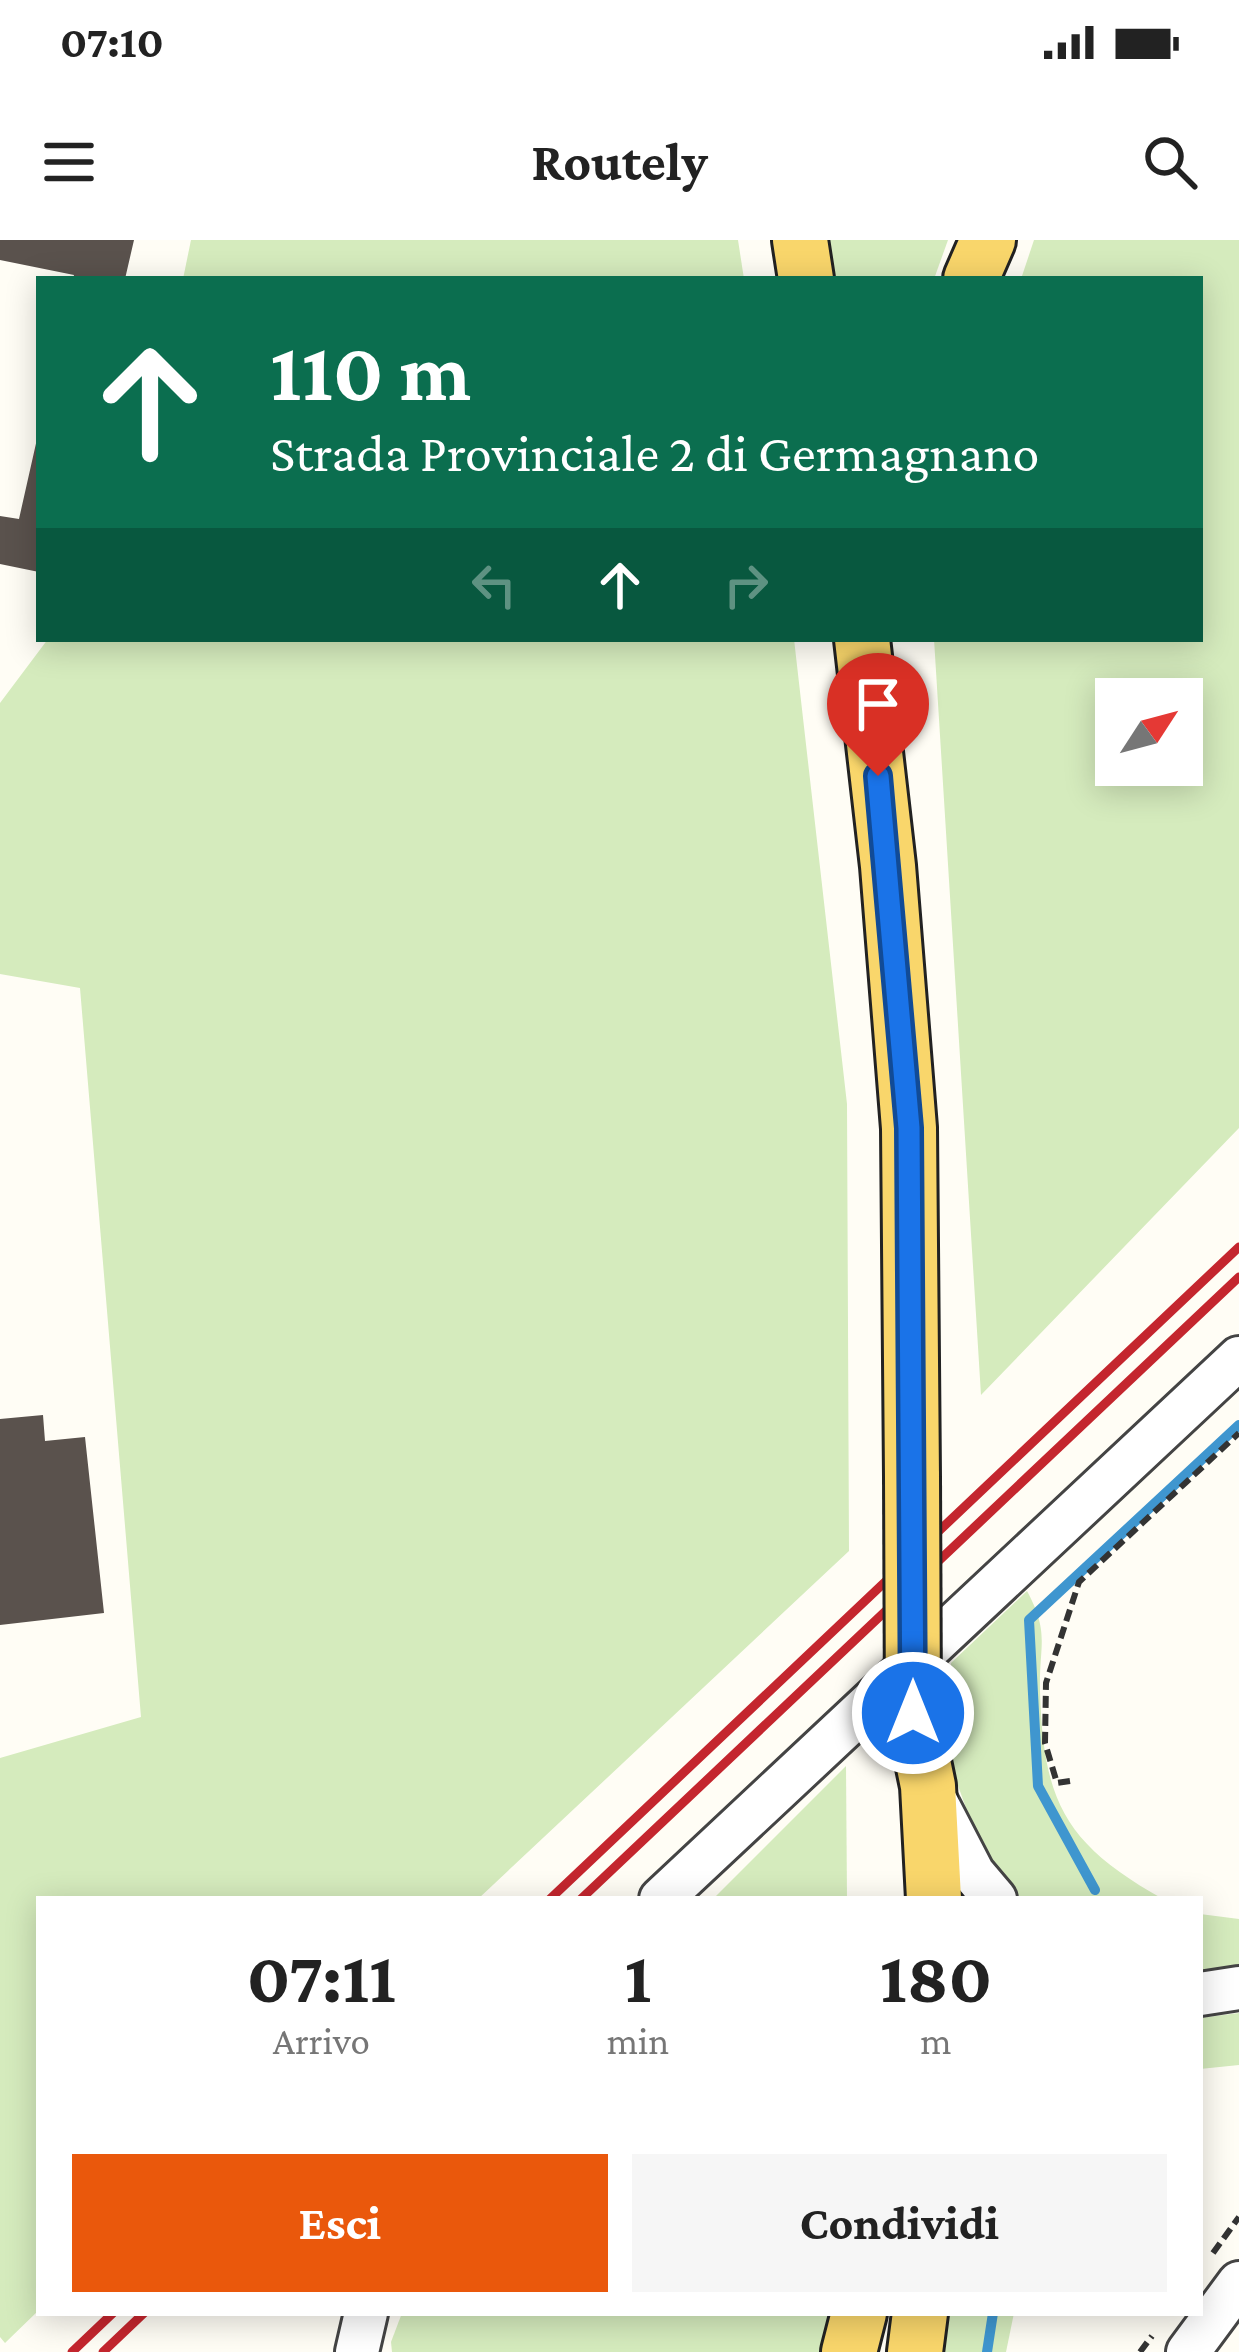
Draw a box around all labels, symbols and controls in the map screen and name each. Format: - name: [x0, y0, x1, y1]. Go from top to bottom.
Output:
- text: 07:10: [60, 17, 164, 67]
- icon: menu: [36, 129, 102, 195]
- icon: search: [1137, 129, 1203, 195]
- text: Routely: [531, 132, 708, 192]
- icon: ahead: [72, 324, 228, 480]
- text: 110 m: [270, 325, 471, 418]
- text: Strada Provinciale 2 di Germagnano: [270, 423, 1039, 483]
- icon: left: [461, 552, 527, 618]
- icon: ahead: [587, 552, 653, 618]
- icon: right: [713, 552, 779, 618]
- pin: [827, 653, 929, 776]
- icon: arrive: [845, 671, 911, 737]
- north arrow: [1095, 678, 1203, 786]
- map controls: [1095, 678, 1203, 786]
- position arrow: [850, 1650, 976, 1776]
- text: 07:11: [247, 1937, 396, 2017]
- text: 1: [624, 1937, 651, 2017]
- text: 180: [880, 1937, 992, 2017]
- text: Arrivo: [273, 2019, 370, 2062]
- text: min: [607, 2019, 669, 2062]
- text: m: [920, 2019, 952, 2062]
- button: Esci: [72, 2154, 608, 2292]
- button: Condividi: [632, 2154, 1167, 2292]

